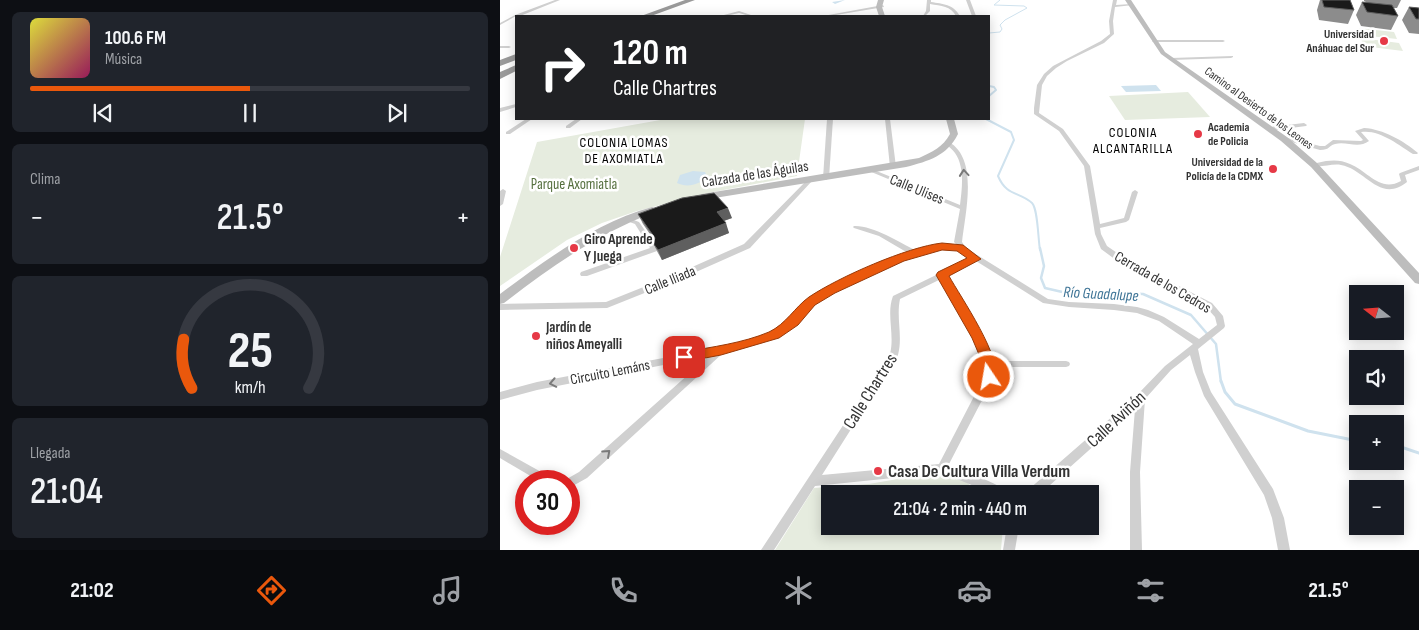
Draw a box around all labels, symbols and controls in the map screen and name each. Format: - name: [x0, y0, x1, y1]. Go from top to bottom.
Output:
- text: 100.6 FM: [105, 27, 166, 50]
- place label: Universidad Anáhuac del Sur: [1305, 27, 1374, 56]
- text: 120 m: [613, 32, 688, 75]
- icon: right: [530, 35, 595, 100]
- marker: Universidad Anáhuac del Sur: [1378, 35, 1390, 47]
- text: Música: [105, 50, 142, 69]
- street label: Camino al Desierto de los Leones: [1201, 64, 1316, 153]
- text: Calle Chartres: [613, 75, 717, 102]
- icon: previous: [89, 99, 117, 127]
- icon: pause: [236, 99, 264, 127]
- icon: next: [383, 99, 411, 127]
- place label: Academia de Policia: [1207, 120, 1249, 149]
- district label: COLONIA ALCANTARILLA: [1092, 124, 1173, 157]
- marker: Academia de Policia: [1192, 128, 1204, 140]
- district label: COLONIA LOMAS DE AXOMIATLA: [580, 134, 668, 167]
- place label: Universidad de la Policía de la CDMX: [1186, 155, 1263, 184]
- street label: Calzada de las Águilas: [700, 157, 810, 192]
- marker: Universidad de la Policía de la CDMX: [1267, 163, 1279, 175]
- one-way arrow: [958, 169, 969, 177]
- text: Clima: [30, 170, 60, 189]
- street label: Calle Ulises: [887, 170, 947, 209]
- park label: Parque Axomiatla: [531, 175, 617, 194]
- text: 21.5°: [216, 195, 284, 240]
- text: −: [30, 201, 44, 234]
- text: +: [456, 201, 470, 234]
- place label: Giro Aprende Y Juega: [584, 230, 653, 266]
- marker: Giro Aprende Y Juega: [568, 242, 580, 254]
- street label: Cerrada de los Cedros: [1111, 247, 1214, 318]
- street label: Calle Iliada: [642, 262, 699, 299]
- water label: Río Guadalupe: [1063, 283, 1139, 306]
- north arrow: [1349, 285, 1404, 340]
- map controls: [1349, 285, 1404, 535]
- place label: Jardín de niños Ameyalli: [545, 318, 622, 354]
- text: 25: [227, 320, 273, 383]
- marker: Jardín de niños Ameyalli: [530, 330, 542, 342]
- pin: [663, 336, 705, 378]
- icon: arrive: [670, 343, 698, 371]
- street label: Calle Chartres: [839, 350, 902, 433]
- position arrow: [962, 350, 1014, 402]
- button: sound: [1349, 350, 1404, 405]
- street label: Circuito Lemáns: [569, 355, 652, 390]
- text: km/h: [235, 377, 265, 398]
- one-way arrow: [548, 377, 557, 388]
- street label: Calle Aviñón: [1083, 387, 1150, 452]
- button: +: [1349, 415, 1404, 470]
- text: Llegada: [30, 444, 71, 463]
- one-way arrow: [601, 450, 610, 459]
- place label: Casa De Cultura Villa Verdum: [888, 461, 1070, 482]
- marker: Casa De Cultura Villa Verdum: [872, 465, 884, 477]
- text: 21:04: [30, 469, 103, 514]
- speed limit sign: 30: [515, 470, 580, 535]
- button: −: [1349, 480, 1404, 535]
- text: 21:04 · 2 min · 440 m: [893, 498, 1027, 521]
- icon: directions: [254, 573, 289, 608]
- icon: music: [430, 573, 465, 608]
- icon: phone: [606, 573, 641, 608]
- icon: climate: [781, 573, 816, 608]
- icon: car: [957, 573, 992, 608]
- icon: filters: [1133, 573, 1168, 608]
- text: 21:02: [70, 577, 114, 604]
- text: 21.5°: [1308, 577, 1349, 604]

